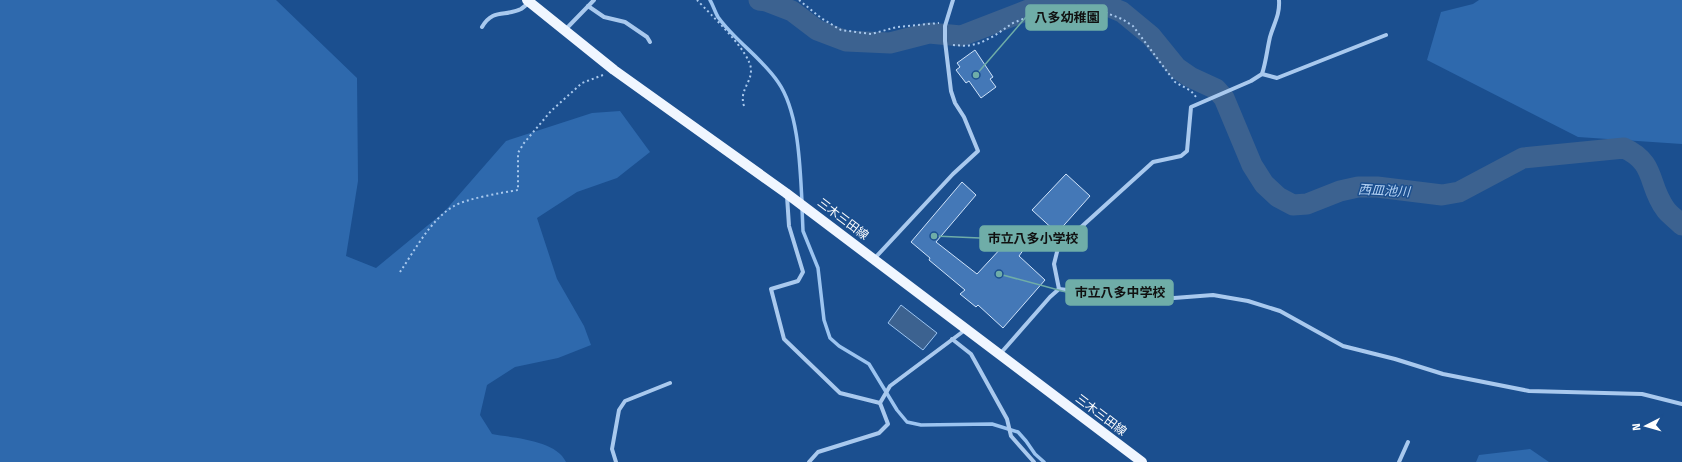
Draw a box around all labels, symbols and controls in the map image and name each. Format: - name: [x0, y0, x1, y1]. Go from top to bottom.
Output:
- callout: 八多幼稚園: [1026, 5, 1107, 30]
- text: 八多幼稚園: [1034, 10, 1100, 25]
- water label: 西皿池川: [1358, 182, 1412, 199]
- street label: 三木三田線: [815, 195, 871, 243]
- callout: 市立八多小学校: [980, 226, 1087, 251]
- text: 市立八多小学校: [987, 231, 1079, 246]
- callout: 市立八多中学校: [1066, 280, 1173, 305]
- text: 市立八多中学校: [1074, 285, 1166, 300]
- street label: 三木三田線: [1073, 391, 1129, 439]
- north arrow: [1626, 406, 1666, 446]
- text: N: [1630, 423, 1643, 431]

